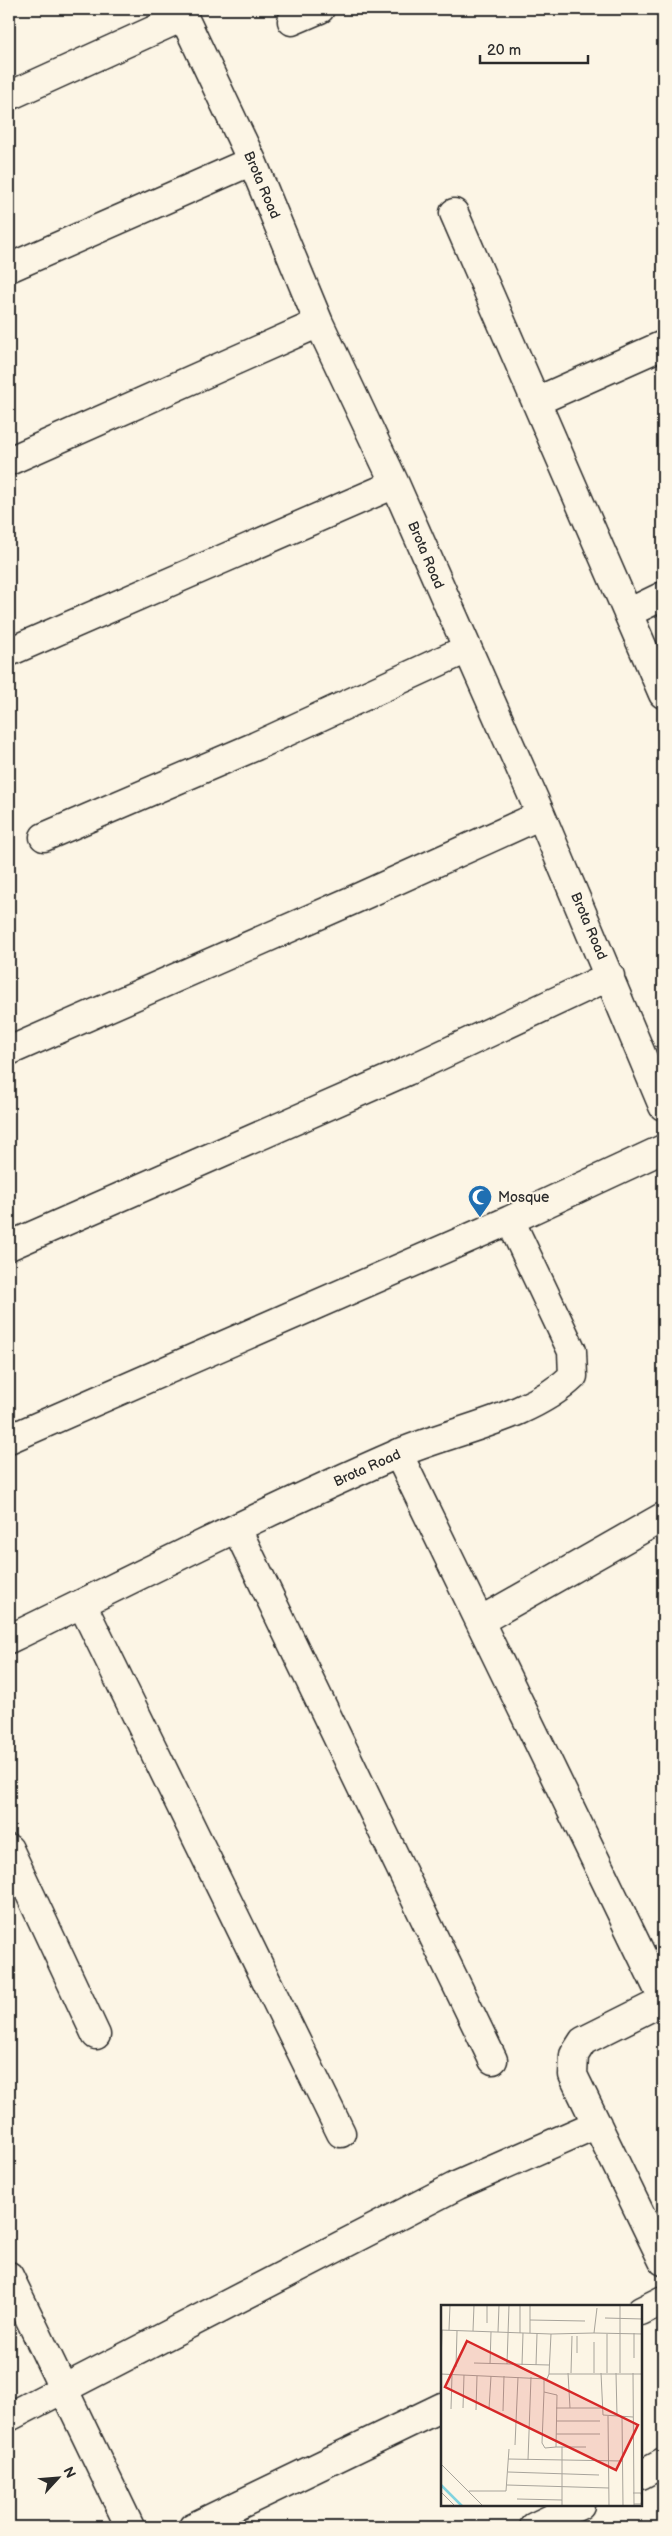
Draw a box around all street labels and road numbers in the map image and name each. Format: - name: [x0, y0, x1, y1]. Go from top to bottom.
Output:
- street label: Brota Road: [240, 149, 284, 221]
- street label: Brota Road: [404, 519, 448, 591]
- street label: Brota Road: [567, 890, 611, 962]
- street label: Brota Road: [331, 1446, 403, 1490]

